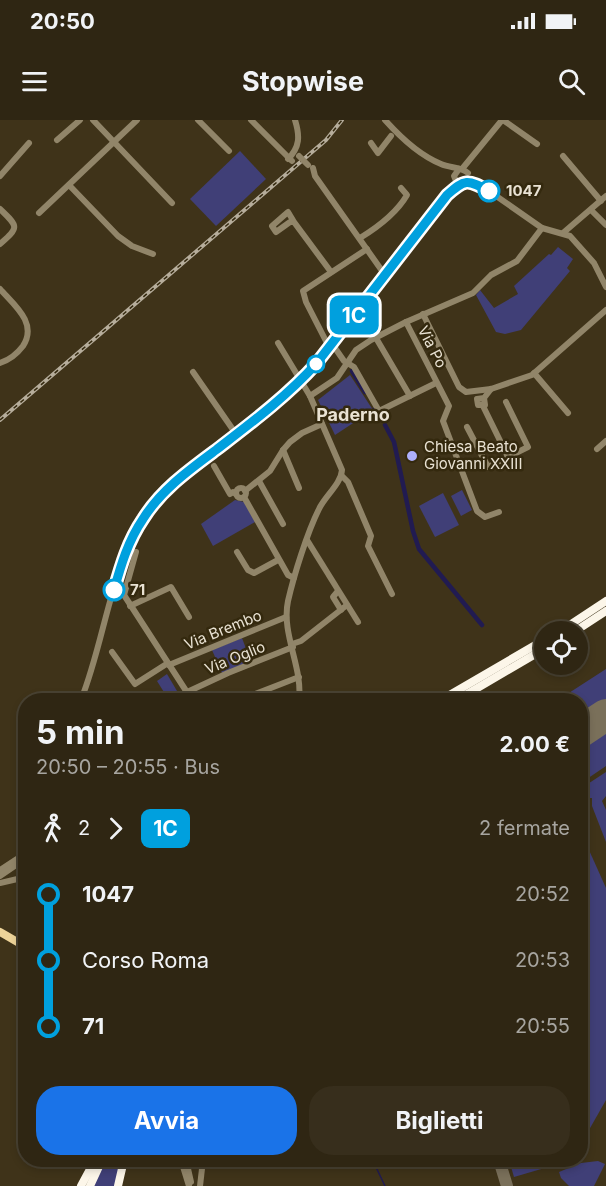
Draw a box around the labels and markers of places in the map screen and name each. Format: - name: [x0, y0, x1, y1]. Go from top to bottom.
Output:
- marker: 1047: [478, 180, 500, 202]
- place label: 1047: [506, 181, 542, 200]
- unlabelled marker: [307, 355, 325, 373]
- place label: Chiesa Beato Giovanni XXIII: [424, 437, 522, 473]
- marker: Chiesa Beato Giovanni XXIII: [405, 449, 419, 463]
- marker: 71: [103, 579, 125, 601]
- place label: 71: [130, 580, 145, 599]

